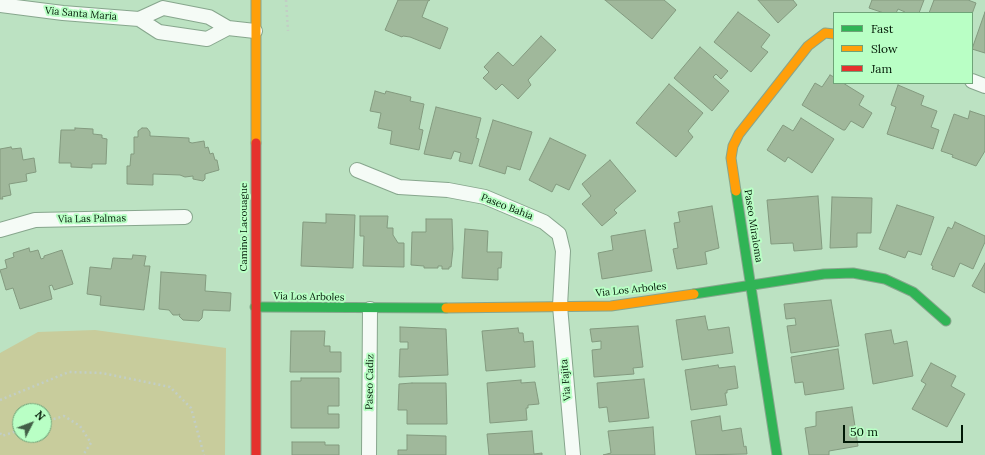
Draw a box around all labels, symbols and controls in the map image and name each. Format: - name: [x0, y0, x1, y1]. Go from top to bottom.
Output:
- street label: Via Santa Maria: [45, 5, 117, 23]
- legend: [833, 12, 973, 84]
- text: Fast: [871, 21, 894, 36]
- text: Slow: [871, 41, 898, 56]
- text: Jam: [871, 61, 892, 76]
- street label: Camino Lacouague: [238, 183, 250, 271]
- street label: Paseo Miraloma: [741, 189, 765, 263]
- street label: Paseo Bahia: [479, 192, 535, 222]
- street label: Via Las Palmas: [58, 212, 126, 226]
- street label: Via Los Arboles: [595, 280, 667, 300]
- street label: Via Los Arboles: [273, 290, 345, 304]
- street label: Paseo Cadiz: [364, 354, 376, 410]
- street label: Via Fajita: [558, 359, 574, 401]
- north arrow: [12, 403, 52, 443]
- text: N: [32, 408, 48, 423]
- scale bar: [845, 417, 965, 443]
- text: 50 m: [850, 424, 878, 439]

